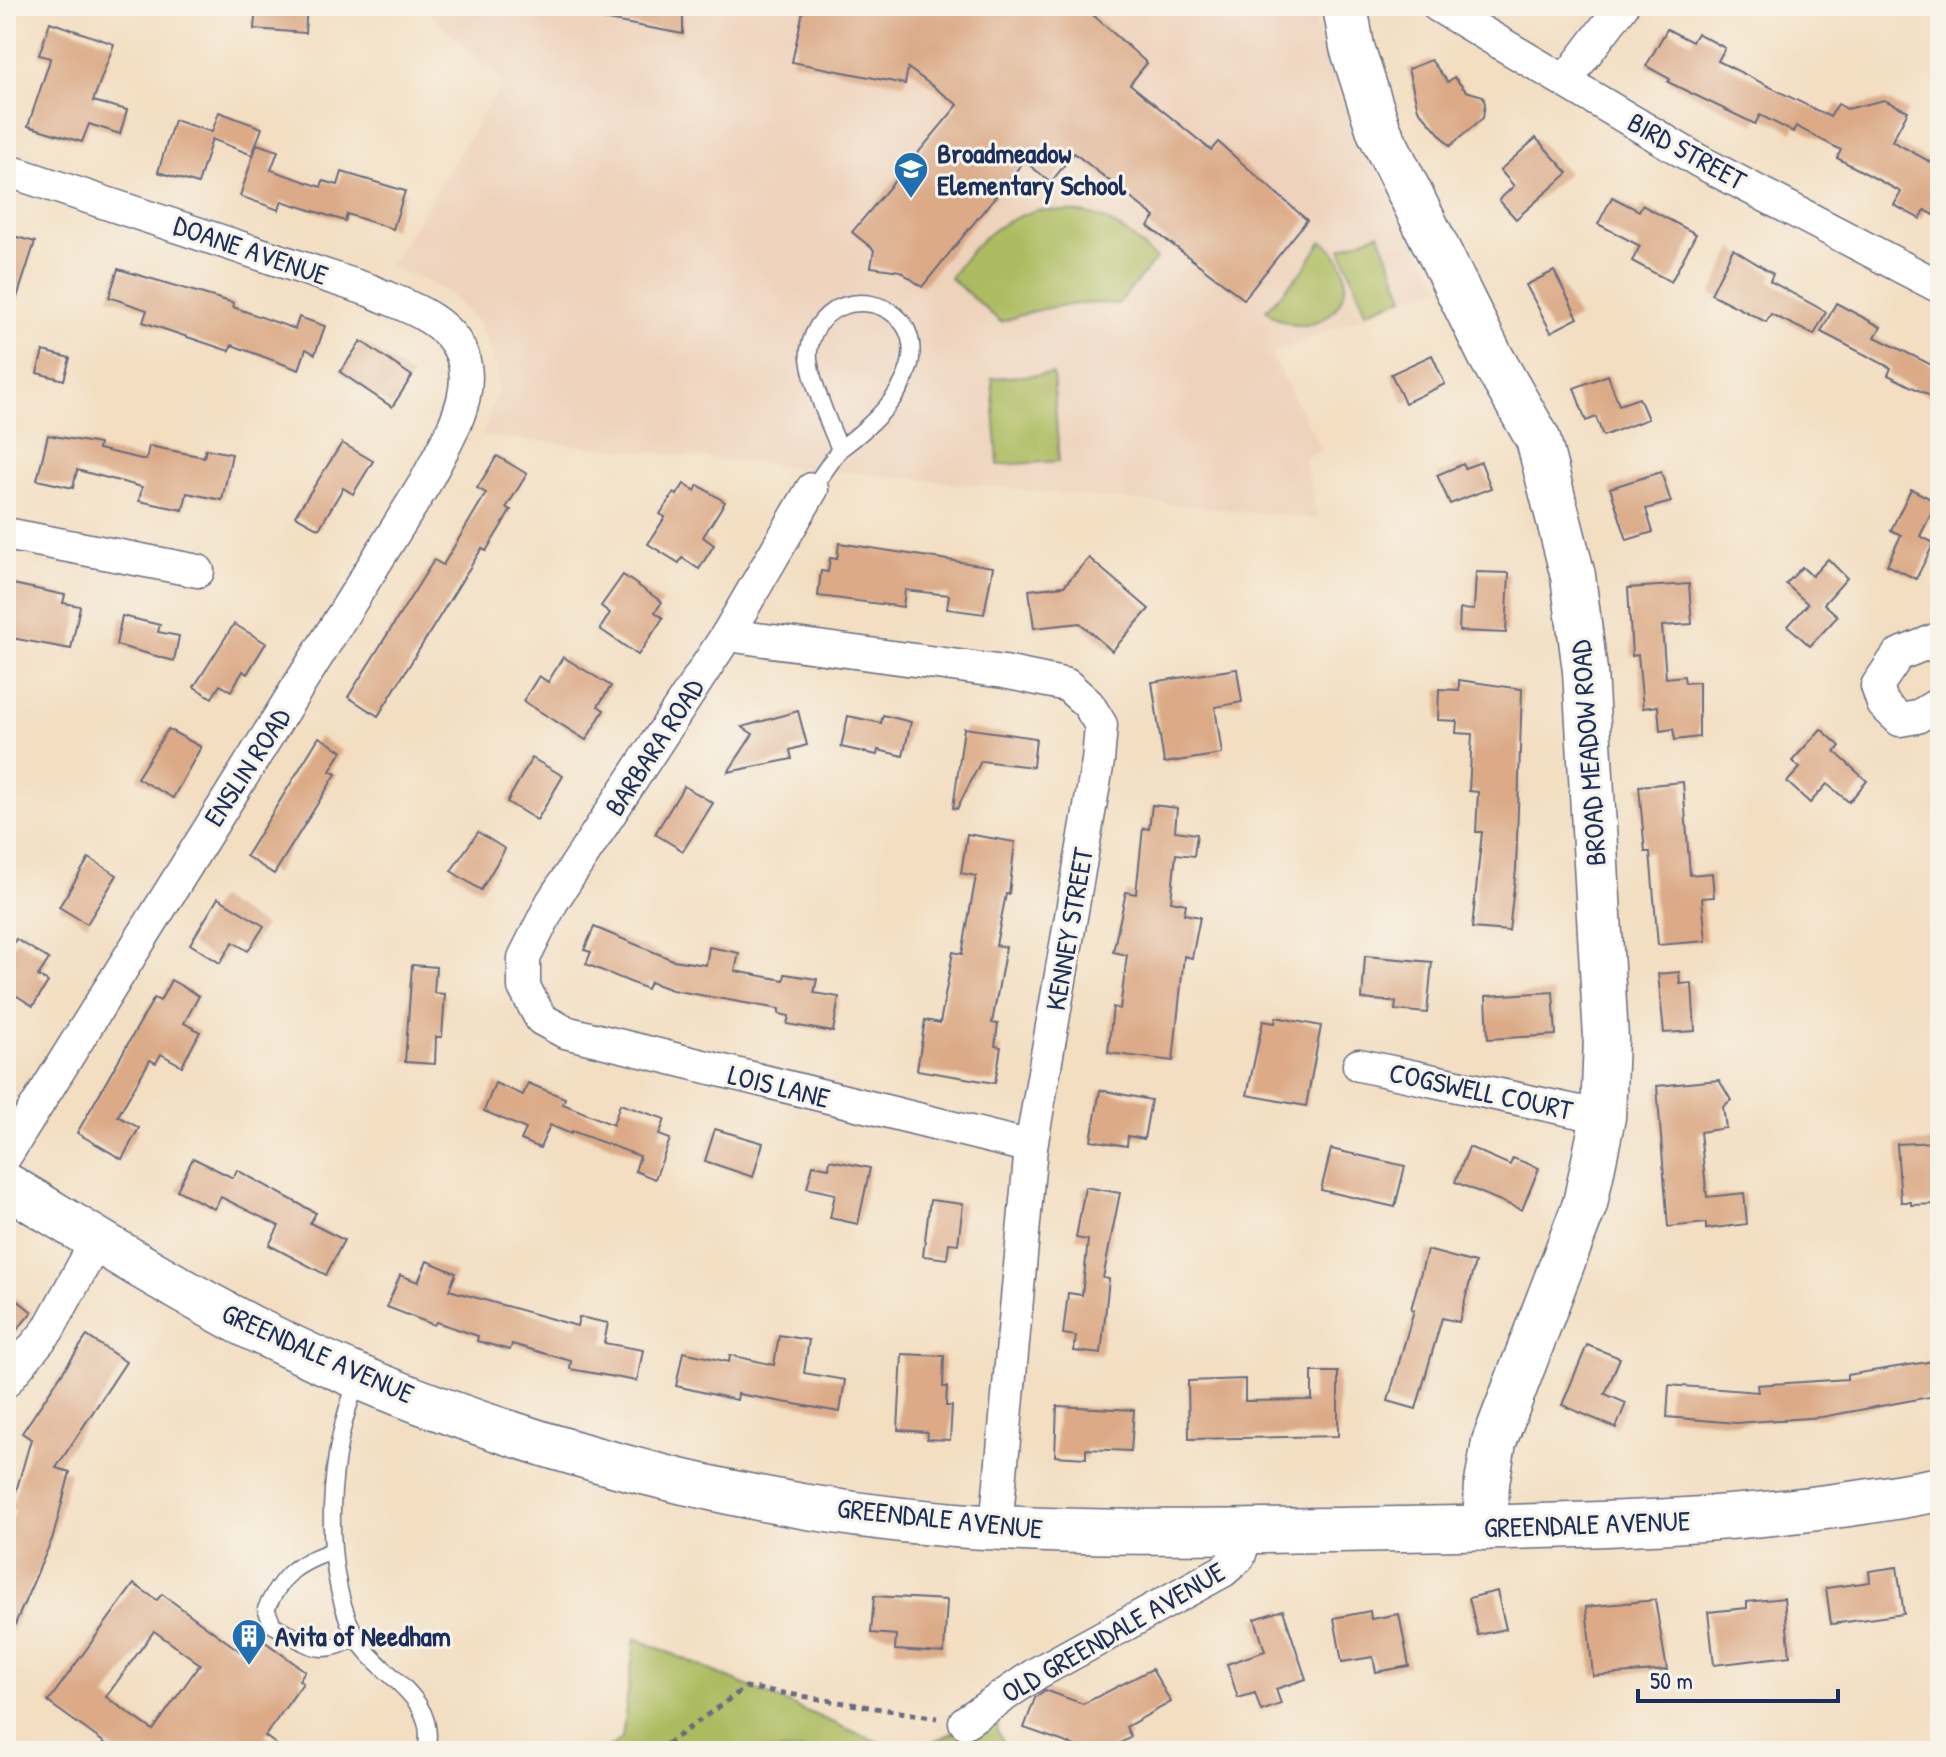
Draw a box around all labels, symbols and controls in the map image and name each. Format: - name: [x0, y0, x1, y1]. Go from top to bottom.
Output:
- street label: BIRD STREET: [1621, 103, 1754, 200]
- place label: Broadmeadow Elementary School: [937, 134, 1127, 205]
- school or university icon: Broadmeadow Elementary School: [892, 150, 930, 200]
- street label: DOANE AVENUE: [169, 206, 333, 294]
- street label: BROAD MEADOW ROAD: [1561, 638, 1615, 867]
- street label: BARBARA ROAD: [595, 670, 713, 823]
- street label: ENSLIN ROAD: [195, 700, 300, 833]
- street label: KENNEY STREET: [1036, 844, 1102, 1013]
- street label: COGSWELL COURT: [1386, 1053, 1577, 1129]
- street label: LOIS LANE: [724, 1055, 834, 1117]
- street label: GREENDALE AVENUE: [216, 1294, 420, 1412]
- street label: GREENDALE AVENUE: [835, 1488, 1045, 1548]
- street label: GREENDALE AVENUE: [1483, 1501, 1691, 1547]
- street label: OLD GREENDALE AVENUE: [994, 1553, 1232, 1711]
- building icon: Avita of Needham: [230, 1617, 268, 1667]
- place label: Avita of Needham: [275, 1617, 451, 1655]
- scale bar: [1638, 1653, 1838, 1703]
- text: 50 m: [1650, 1664, 1693, 1696]

